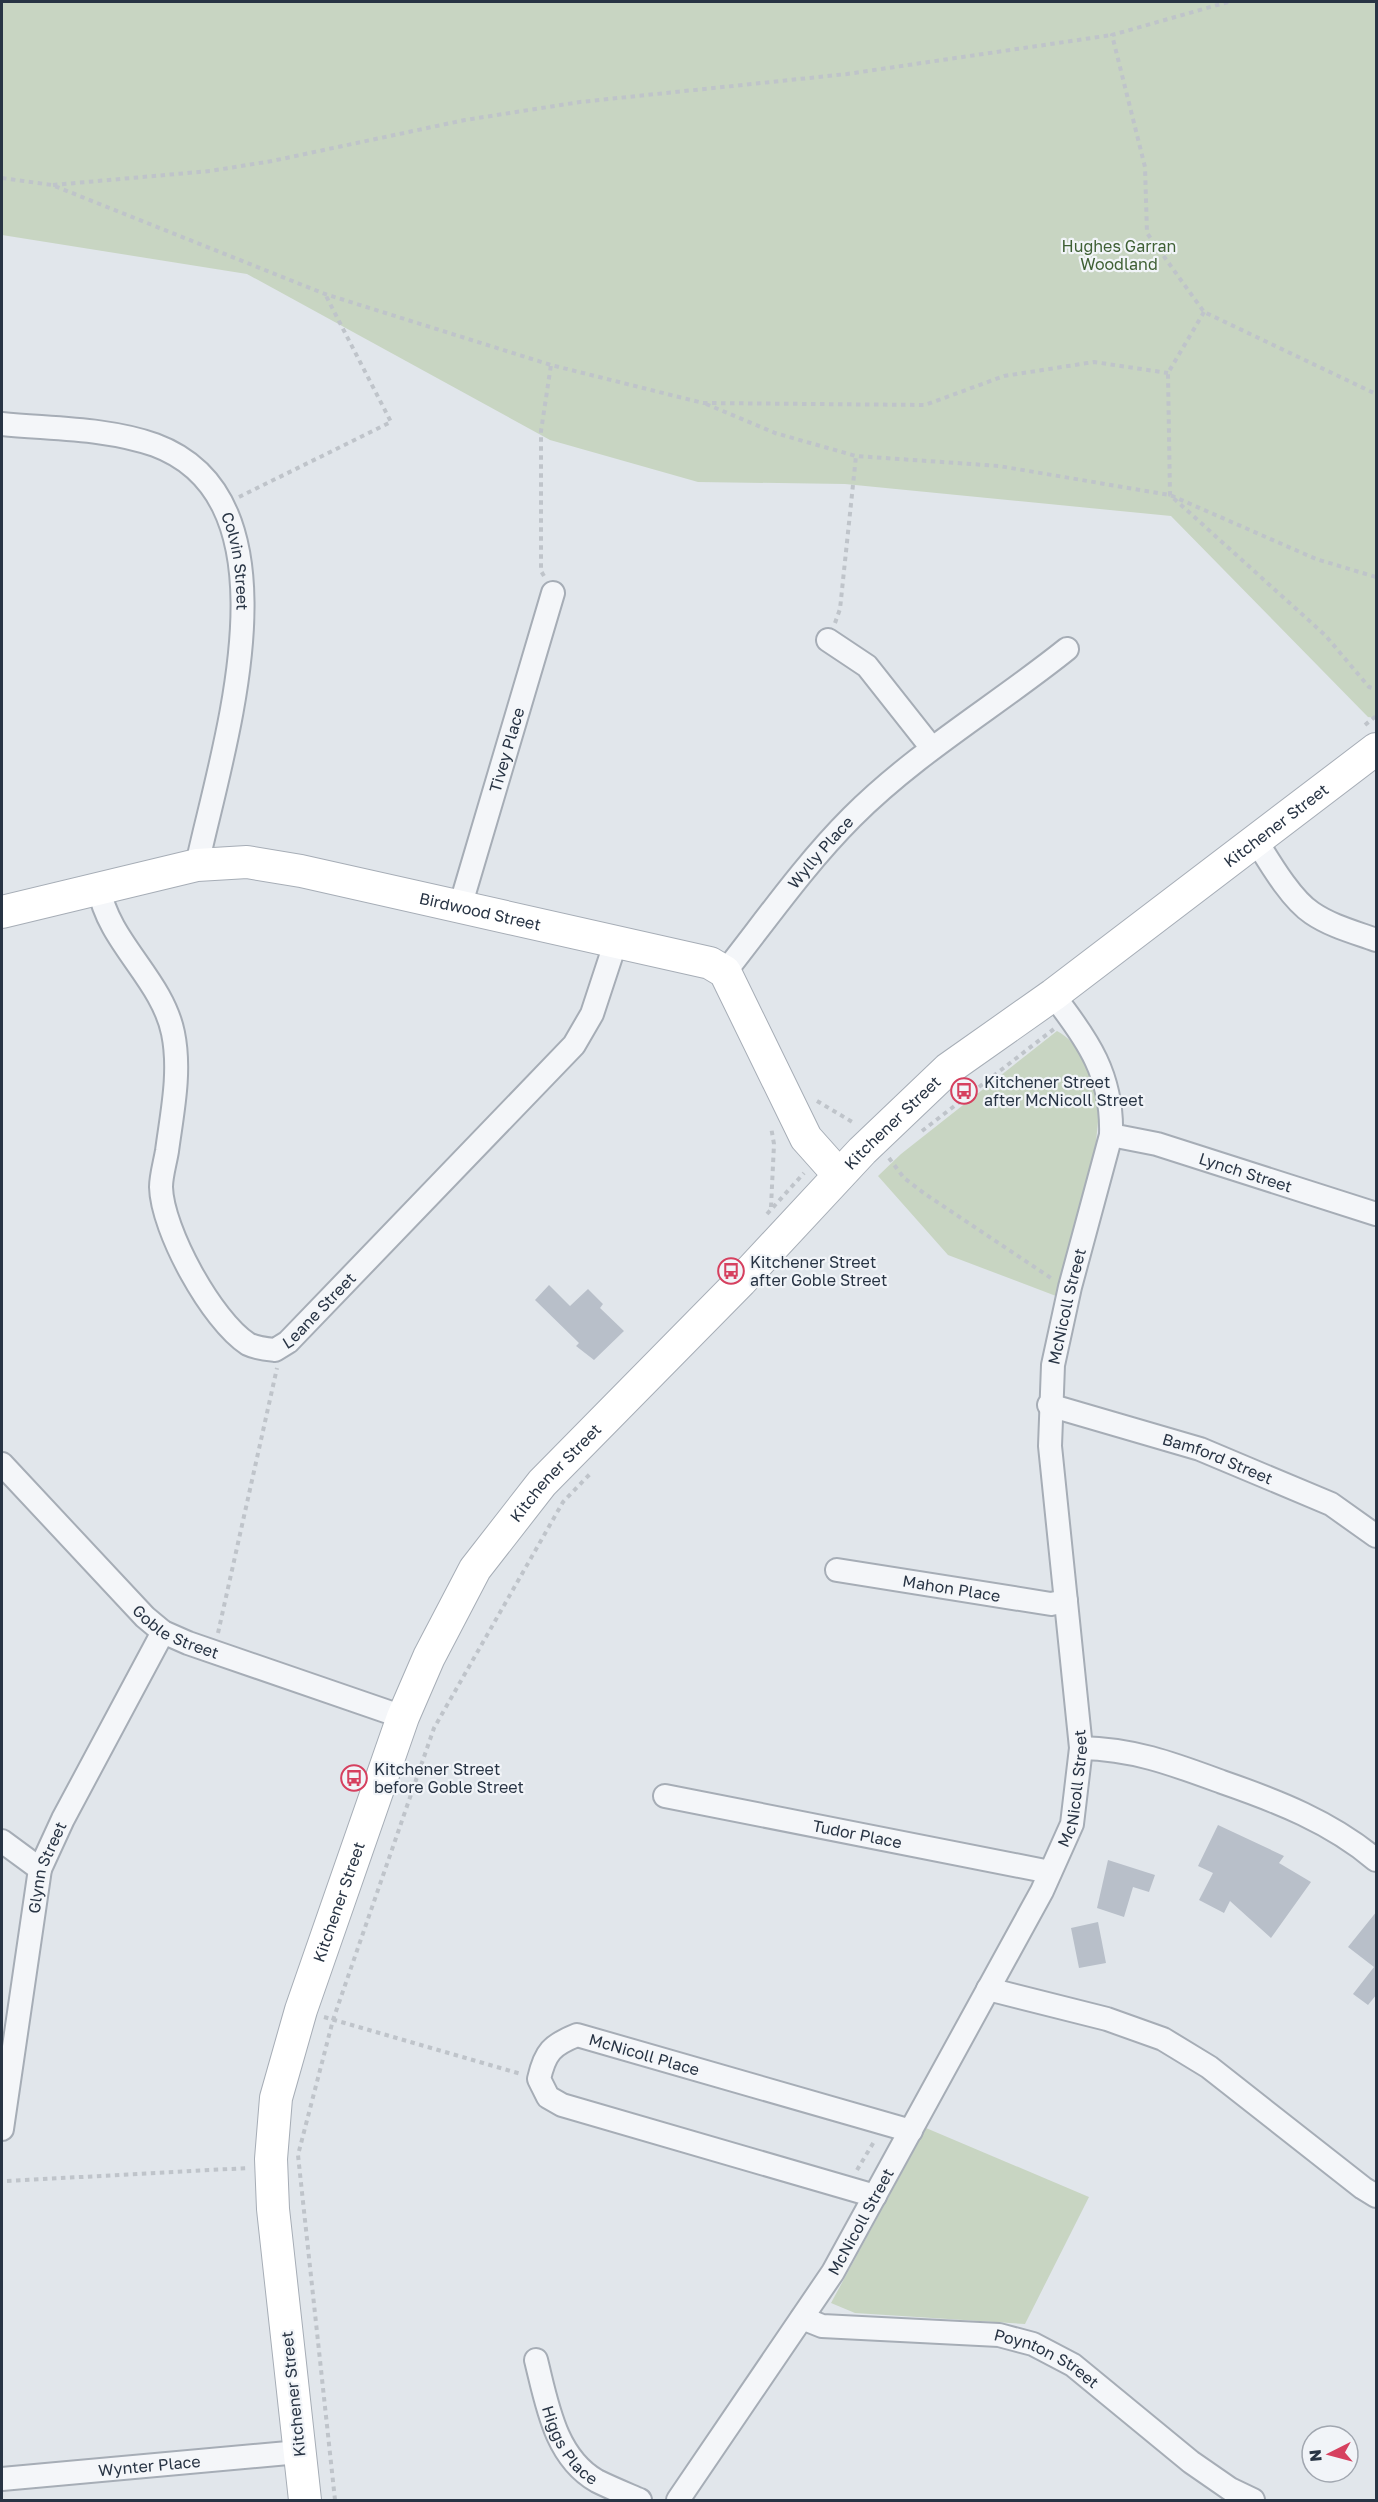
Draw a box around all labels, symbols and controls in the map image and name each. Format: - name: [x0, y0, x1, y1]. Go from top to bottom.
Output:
- park label: Hughes Garran Woodland: [1062, 236, 1176, 274]
- street label: Colvin Street: [217, 509, 253, 610]
- street label: Tivey Place: [485, 705, 529, 795]
- street label: Kitchener Street: [1220, 779, 1332, 872]
- street label: Wylly Place: [783, 812, 857, 893]
- street label: Birdwood Street: [417, 888, 543, 935]
- street label: Kitchener Street: [840, 1072, 945, 1174]
- place label: Kitchener Street after McNicoll Street: [984, 1072, 1144, 1110]
- bus stop icon: Kitchener Street after McNicoll Street: [949, 1076, 979, 1106]
- street label: Lynch Street: [1197, 1148, 1295, 1197]
- street label: McNicoll Street: [1043, 1246, 1090, 1366]
- place label: Kitchener Street after Goble Street: [750, 1252, 887, 1290]
- bus stop icon: Kitchener Street after Goble Street: [716, 1256, 746, 1286]
- street label: Leane Street: [279, 1268, 360, 1353]
- street label: Kitchener Street: [505, 1419, 605, 1526]
- street label: Bamford Street: [1160, 1429, 1276, 1488]
- street label: Mahon Place: [901, 1571, 1002, 1606]
- street label: Goble Street: [128, 1600, 222, 1663]
- street label: McNicoll Street: [1053, 1729, 1091, 1850]
- place label: Kitchener Street before Goble Street: [374, 1759, 524, 1797]
- bus stop icon: Kitchener Street before Goble Street: [339, 1763, 369, 1793]
- street label: Tudor Place: [811, 1815, 904, 1853]
- street label: Glynn Street: [24, 1818, 71, 1915]
- street label: Kitchener Street: [308, 1839, 369, 1965]
- street label: McNicoll Place: [587, 2029, 702, 2080]
- street label: McNicoll Street: [823, 2165, 898, 2279]
- street label: Poynton Street: [992, 2324, 1103, 2392]
- street label: Kitchener Street: [276, 2330, 310, 2458]
- street label: Higgs Place: [538, 2403, 602, 2489]
- north arrow: [1300, 2424, 1360, 2484]
- text: N: [1305, 2448, 1326, 2463]
- street label: Wynter Place: [97, 2451, 201, 2480]

